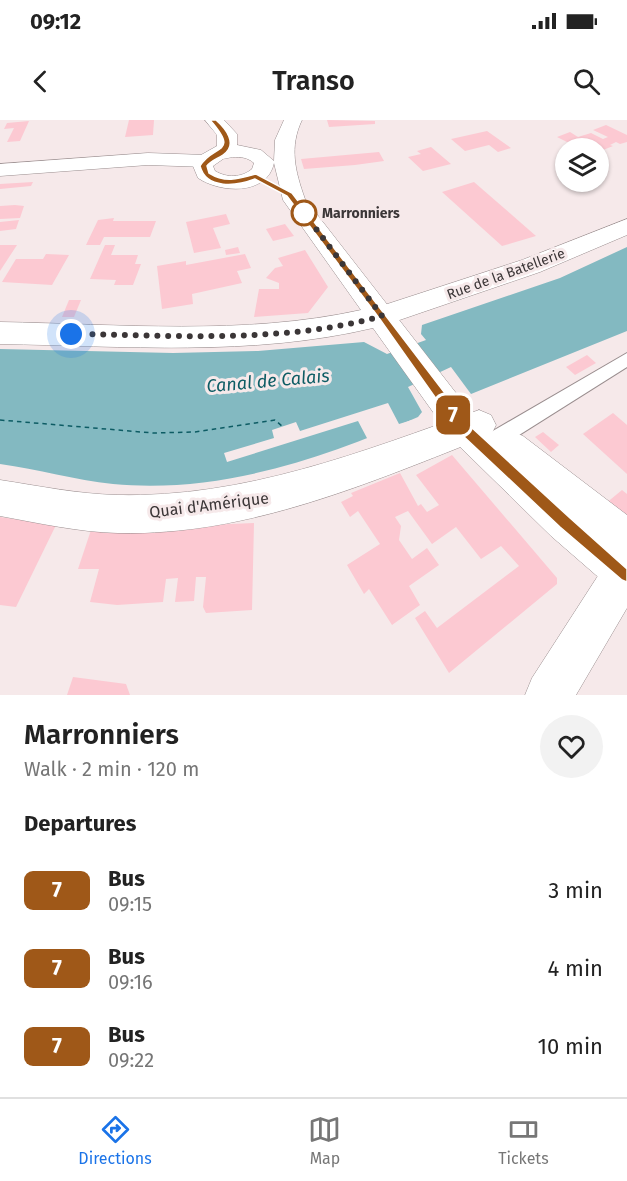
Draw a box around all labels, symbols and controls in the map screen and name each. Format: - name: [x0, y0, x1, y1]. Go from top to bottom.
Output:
- text: 09:12: [30, 8, 81, 35]
- icon: back: [24, 65, 57, 98]
- text: Transo: [272, 65, 355, 97]
- icon: search: [570, 65, 603, 98]
- map controls: [555, 138, 609, 192]
- button: layers: [555, 138, 609, 192]
- marker: Marronniers: [291, 200, 317, 226]
- place label: Marronniers: [322, 205, 400, 222]
- street label: Rue de la Batellerie: [445, 245, 567, 303]
- your location: [56, 319, 86, 349]
- water label: Canal de Calais: [206, 365, 330, 397]
- line badge: 7: [434, 396, 472, 434]
- text: 7: [448, 402, 458, 428]
- street label: Quai d'Amérique: [148, 488, 270, 522]
- button: heart: [540, 715, 603, 778]
- text: Marronniers: [24, 718, 179, 751]
- text: Walk · 2 min · 120 m: [24, 757, 199, 781]
- text: Departures: [24, 810, 136, 837]
- text: Bus: [108, 865, 145, 892]
- text: 7: [52, 877, 62, 903]
- text: 3 min: [548, 877, 603, 904]
- text: 09:15: [108, 892, 152, 916]
- text: Bus: [108, 943, 145, 970]
- text: 7: [52, 955, 62, 981]
- text: 4 min: [548, 955, 603, 982]
- text: 09:16: [108, 970, 153, 994]
- text: Bus: [108, 1021, 145, 1048]
- text: 7: [52, 1033, 62, 1059]
- text: 10 min: [537, 1033, 603, 1060]
- text: 09:22: [108, 1048, 154, 1072]
- tab: Directions: [78, 1113, 152, 1168]
- tab: Map: [308, 1113, 341, 1168]
- tab: Tickets: [498, 1113, 549, 1168]

